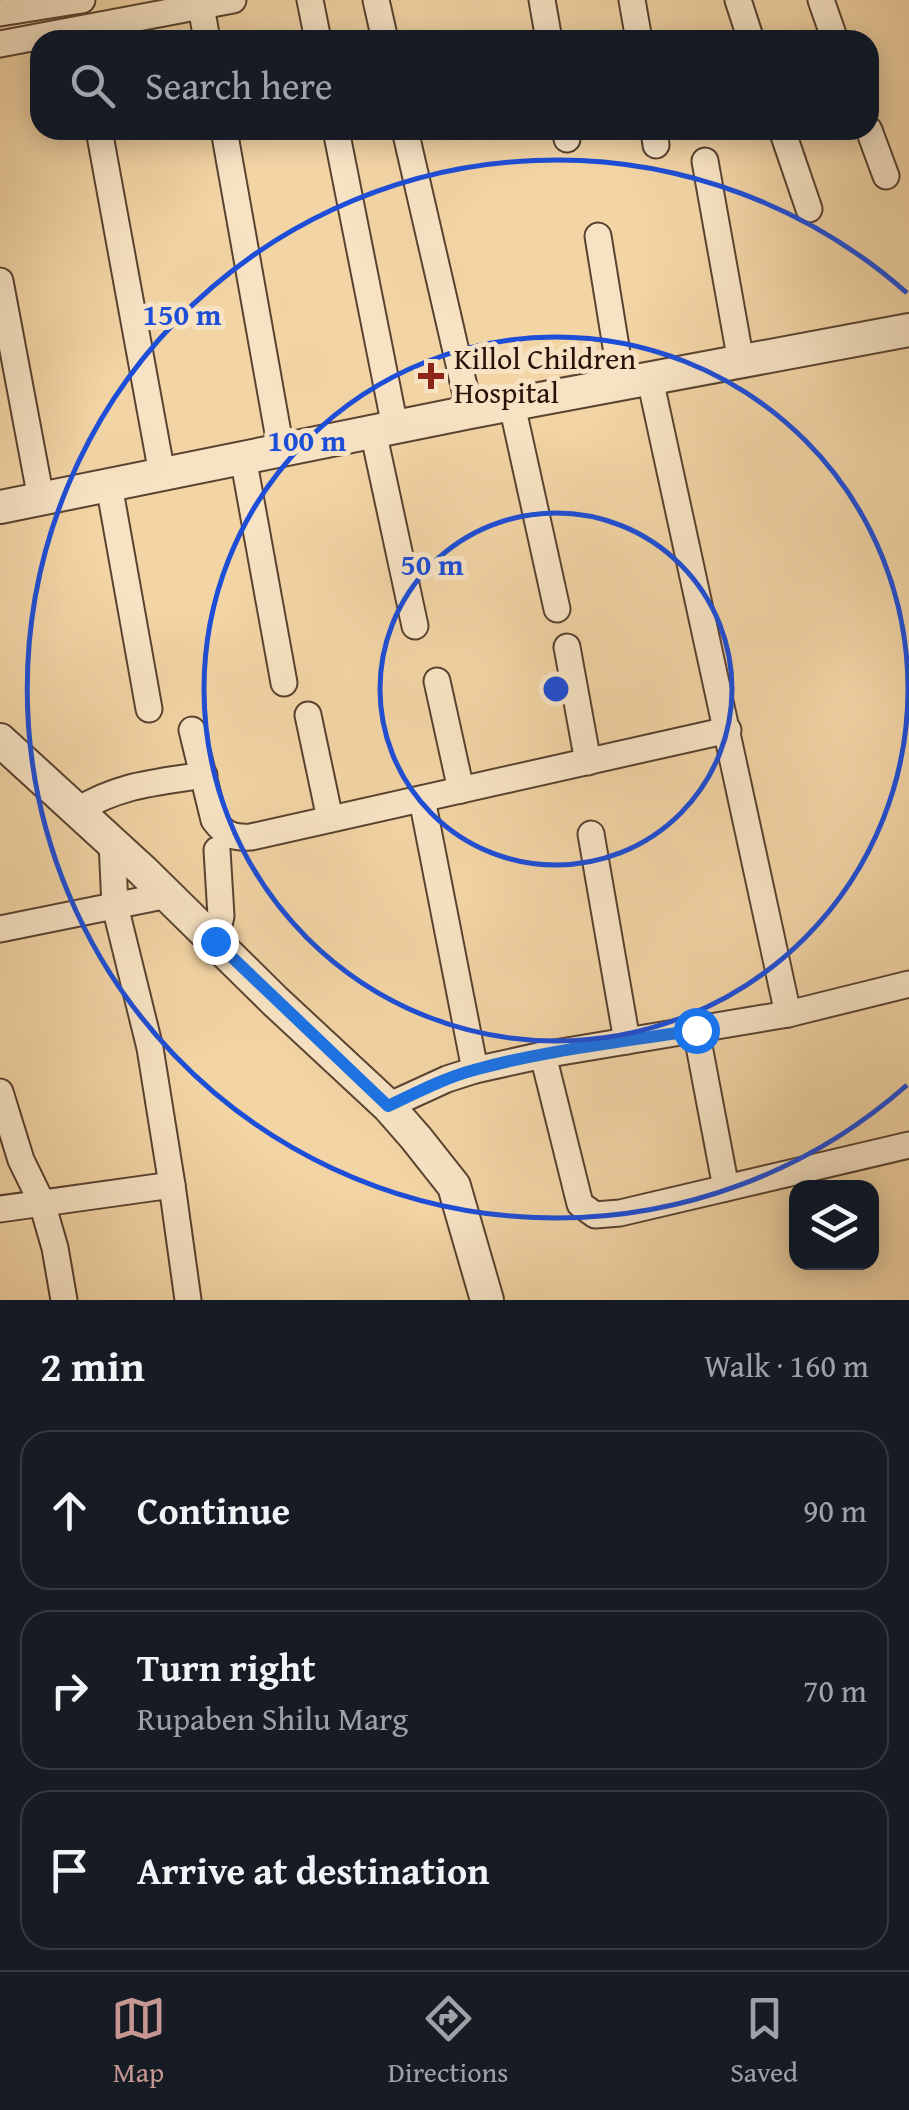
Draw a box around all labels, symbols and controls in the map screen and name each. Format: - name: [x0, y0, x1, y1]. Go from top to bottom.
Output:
- search box: [30, 30, 879, 140]
- text: Search here: [145, 57, 333, 113]
- icon: search: [65, 58, 120, 113]
- text: 150 m: [143, 292, 222, 336]
- place label: Killol Children Hospital: [454, 336, 636, 414]
- marker: Killol Children Hospital: [418, 363, 444, 389]
- text: 100 m: [268, 418, 347, 462]
- text: 50 m: [400, 542, 464, 586]
- centre of rings: [538, 671, 574, 707]
- route end: [193, 919, 239, 965]
- route start: [674, 1008, 720, 1054]
- map controls: [789, 1180, 879, 1270]
- button: layers: [789, 1180, 879, 1270]
- text: 2 min: [40, 1335, 145, 1396]
- text: Walk · 160 m: [704, 1342, 869, 1389]
- text: Continue: [137, 1482, 290, 1538]
- icon: ahead: [42, 1483, 97, 1538]
- text: 90 m: [803, 1487, 867, 1534]
- text: Turn right: [137, 1639, 316, 1695]
- icon: right: [42, 1663, 97, 1718]
- text: 70 m: [803, 1667, 867, 1714]
- text: Rupaben Shilu Marg: [137, 1695, 408, 1742]
- text: Arrive at destination: [137, 1842, 490, 1898]
- icon: arrive: [42, 1843, 97, 1898]
- tab: Map: [111, 1991, 166, 2092]
- tab: Directions: [388, 1991, 508, 2092]
- tab: Saved: [730, 1991, 798, 2092]

